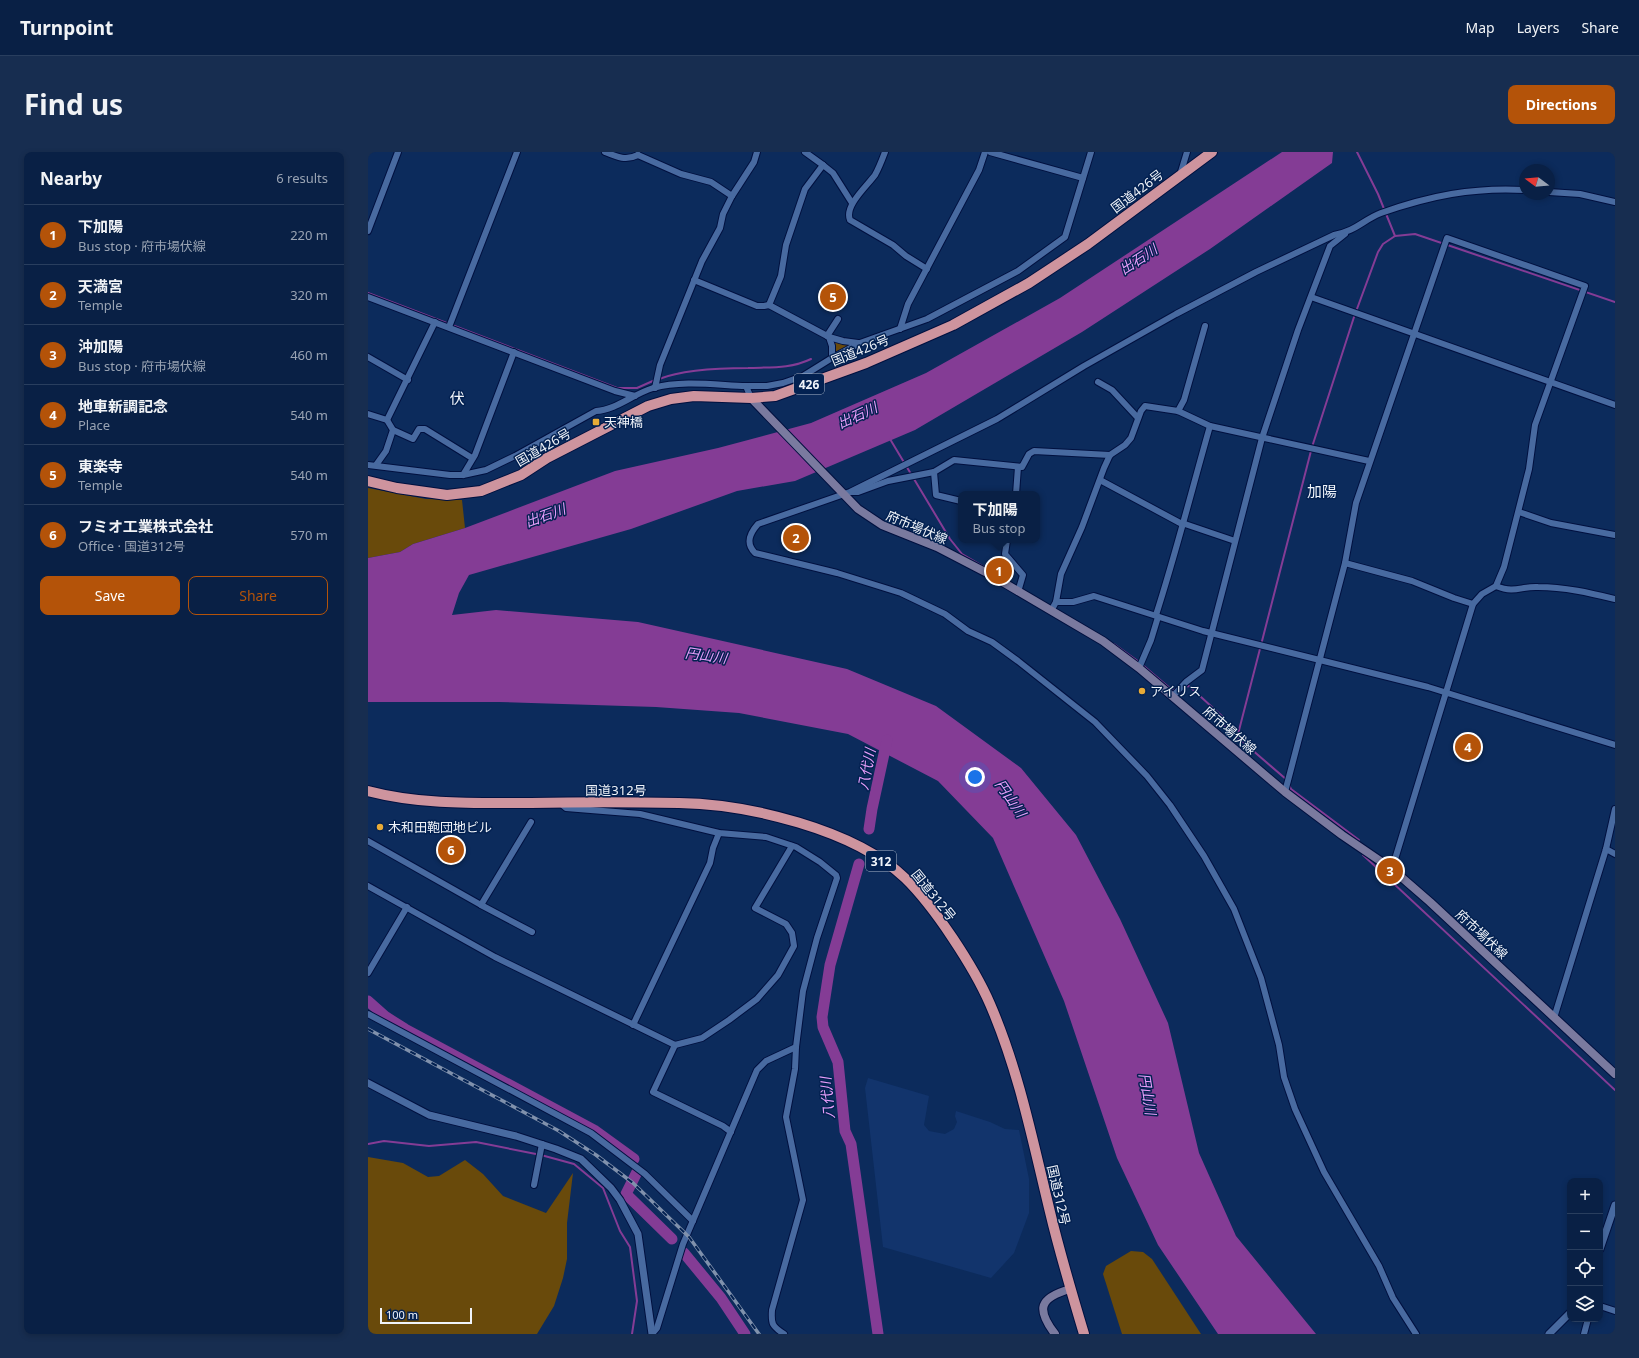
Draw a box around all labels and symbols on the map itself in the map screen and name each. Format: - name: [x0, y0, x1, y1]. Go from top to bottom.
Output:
- north arrow: [1519, 164, 1555, 200]
- street label: 国道426号: [1107, 165, 1167, 217]
- water label: 出石川: [1115, 239, 1162, 278]
- pin: 5: [820, 282, 846, 312]
- street label: 国道426号: [828, 330, 892, 370]
- road number: 426: [794, 374, 824, 394]
- district label: 伏: [449, 388, 465, 408]
- water label: 出石川: [834, 397, 882, 432]
- place label: 天神橋: [604, 413, 643, 431]
- marker: 天神橋: [591, 417, 601, 427]
- street label: 国道426号: [512, 424, 574, 470]
- district label: 加陽: [1307, 481, 1337, 501]
- water label: 出石川: [522, 498, 570, 531]
- street label: 府市場伏線: [884, 506, 950, 548]
- pin: 2: [783, 523, 809, 553]
- pin: 1: [986, 556, 1012, 586]
- water label: 円山川: [684, 643, 730, 668]
- place label: アイリス: [1150, 682, 1201, 700]
- marker: アイリス: [1137, 686, 1147, 696]
- street label: 府市場伏線: [1200, 702, 1260, 758]
- pin: 4: [1455, 732, 1481, 762]
- water label: 八代川: [853, 745, 880, 791]
- your location: [965, 767, 985, 787]
- water label: 円山川: [991, 775, 1032, 822]
- street label: 国道312号: [585, 781, 647, 799]
- place label: 木和田鞄団地ビル: [388, 818, 492, 836]
- marker: 木和田鞄団地ビル: [375, 822, 385, 832]
- pin: 6: [438, 835, 464, 865]
- road number: 312: [866, 851, 896, 871]
- pin: 3: [1377, 856, 1403, 886]
- street label: 国道312号: [908, 866, 960, 924]
- street label: 府市場伏線: [1452, 905, 1512, 963]
- water label: 円山川: [1135, 1072, 1161, 1118]
- water label: 八代川: [816, 1074, 838, 1120]
- street label: 国道312号: [1043, 1163, 1075, 1227]
- scale bar: [380, 1306, 472, 1325]

